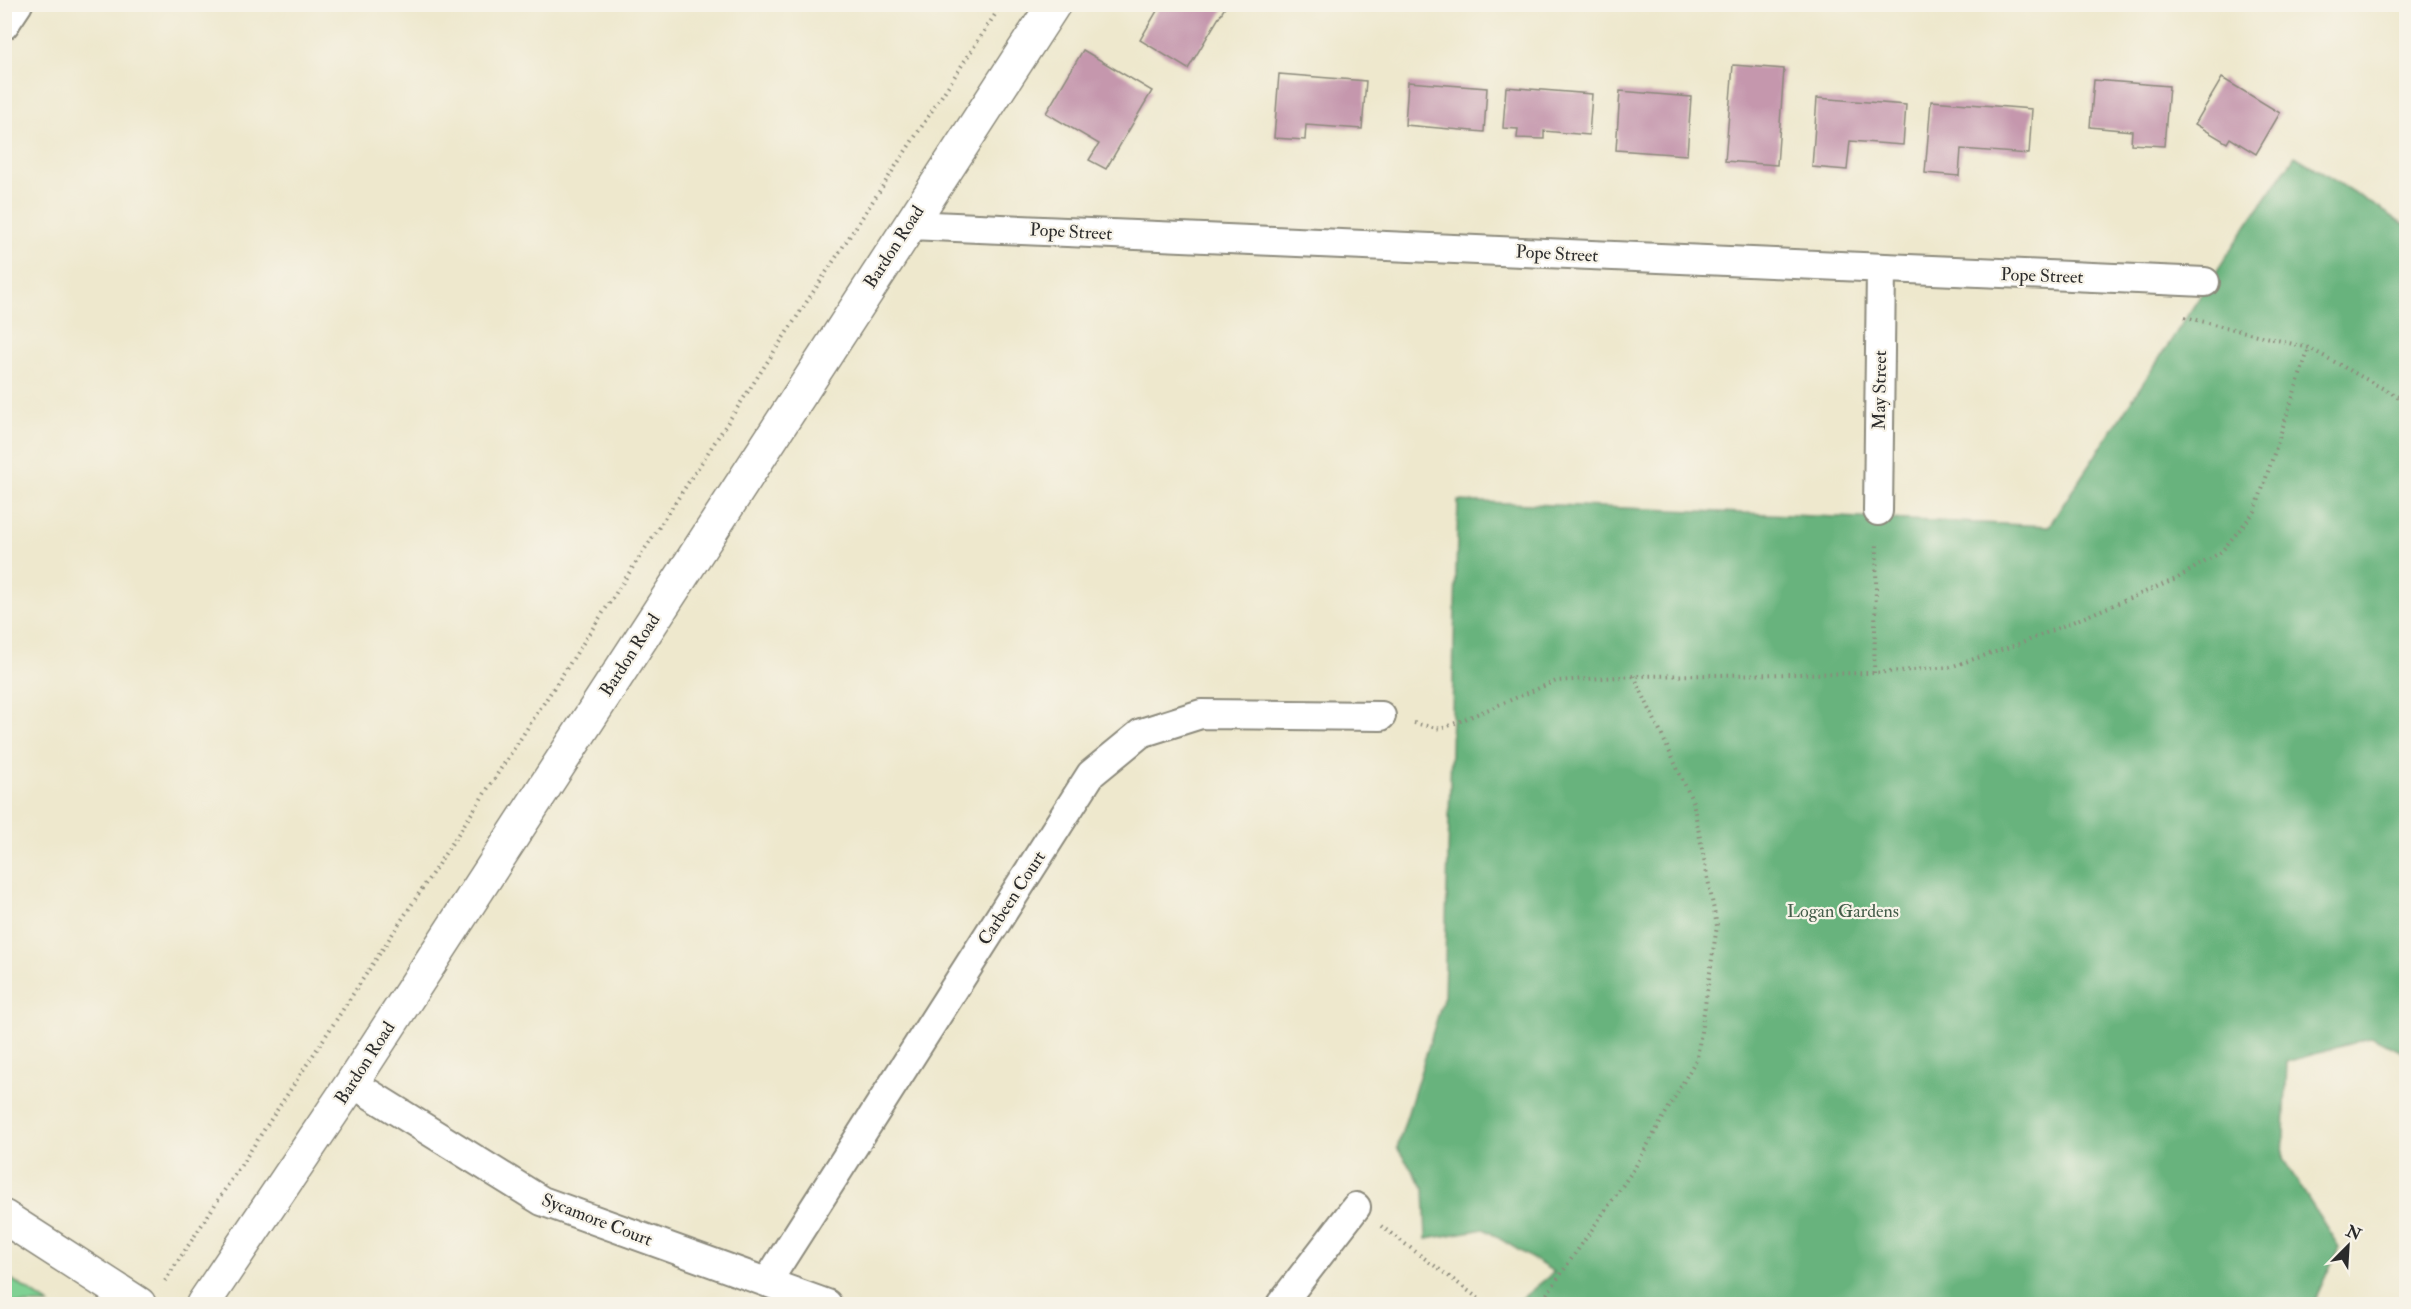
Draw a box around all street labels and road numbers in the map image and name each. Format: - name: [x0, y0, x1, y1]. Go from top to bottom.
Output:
- street label: Bardon Road: [859, 201, 929, 293]
- street label: Pope Street: [1029, 218, 1113, 246]
- street label: Pope Street: [1515, 240, 1599, 268]
- street label: Pope Street: [2000, 263, 2084, 289]
- street label: May Street: [1868, 350, 1892, 430]
- street label: Bardon Road: [595, 609, 665, 701]
- street label: Carbeen Court: [973, 846, 1051, 949]
- street label: Bardon Road: [330, 1017, 400, 1109]
- street label: Sycamore Court: [538, 1188, 656, 1252]

